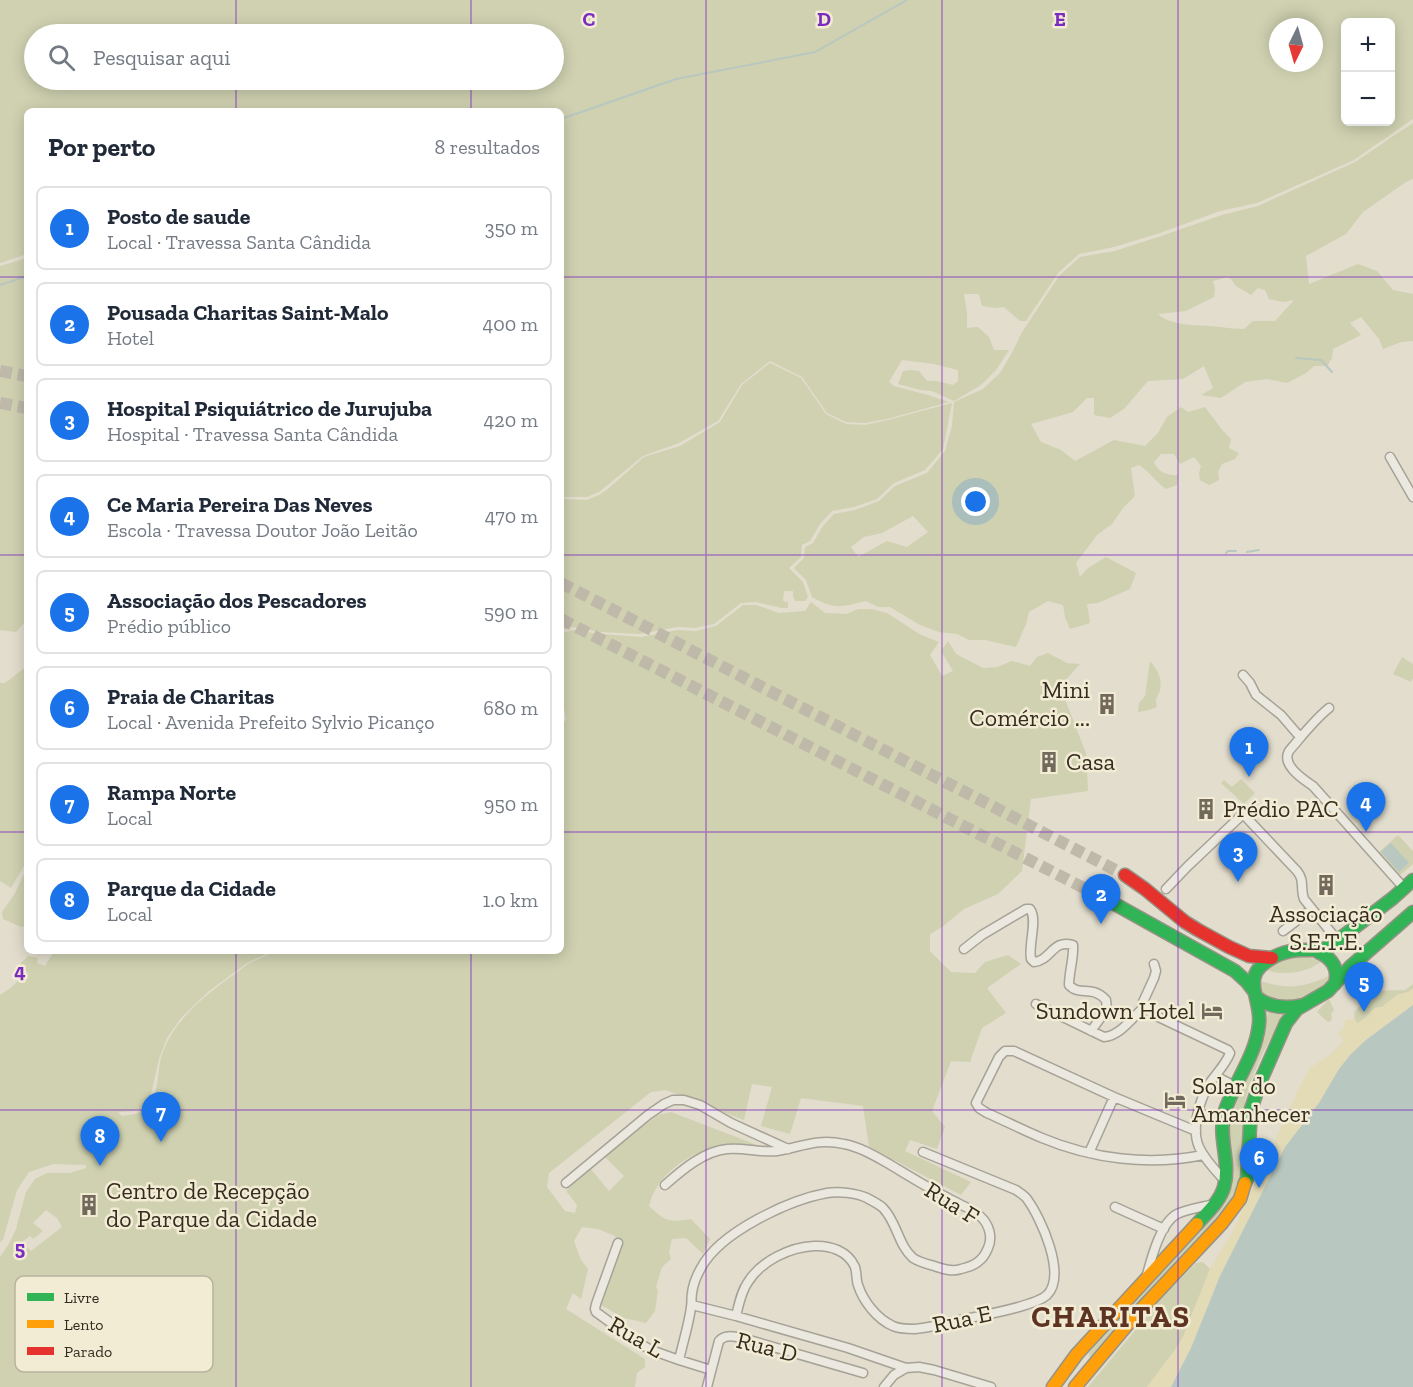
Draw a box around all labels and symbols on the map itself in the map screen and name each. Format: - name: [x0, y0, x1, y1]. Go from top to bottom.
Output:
- text: C: [583, 7, 596, 31]
- text: D: [817, 7, 831, 31]
- text: E: [1054, 7, 1066, 31]
- north arrow: [1269, 18, 1323, 72]
- your location: [961, 487, 990, 516]
- place label: Mini Comércio ...: [969, 675, 1090, 732]
- building icon: Mini Comércio ...: [1095, 692, 1119, 716]
- pin: 1: [1230, 728, 1268, 777]
- place label: Casa: [1066, 747, 1116, 776]
- building icon: Casa: [1037, 750, 1061, 774]
- pin: 4: [1346, 782, 1386, 832]
- place label: Prédio PAC: [1223, 794, 1339, 823]
- building icon: Prédio PAC: [1194, 797, 1218, 821]
- pin: 3: [1218, 832, 1258, 882]
- building icon: Associação S.E.T.E.: [1314, 873, 1338, 897]
- pin: 2: [1082, 874, 1120, 924]
- place label: Associação S.E.T.E.: [1269, 899, 1383, 956]
- text: 4: [14, 959, 26, 983]
- pin: 5: [1344, 962, 1384, 1012]
- place label: Sundown Hotel: [1036, 996, 1195, 1025]
- hotel icon: Sundown Hotel: [1200, 999, 1224, 1023]
- place label: Solar do Amanhecer: [1192, 1071, 1311, 1128]
- hotel icon: Solar do Amanhecer: [1163, 1088, 1187, 1112]
- pin: 7: [142, 1092, 180, 1142]
- pin: 8: [80, 1116, 120, 1166]
- pin: 6: [1240, 1138, 1278, 1188]
- street label: Rua F: [920, 1175, 985, 1230]
- place label: Centro de Recepção do Parque da Cidade: [106, 1176, 317, 1233]
- building icon: Centro de Recepção do Parque da Cidade: [77, 1193, 101, 1217]
- text: 5: [15, 1236, 25, 1260]
- legend: [15, 1276, 213, 1372]
- text: Livre: [64, 1288, 99, 1307]
- street label: Rua E: [930, 1298, 994, 1339]
- district label: CHARITAS: [1031, 1299, 1191, 1335]
- street label: Rua L: [604, 1309, 669, 1364]
- text: Lento: [64, 1315, 104, 1334]
- street label: Rua D: [733, 1325, 801, 1368]
- text: Parado: [64, 1342, 112, 1361]

